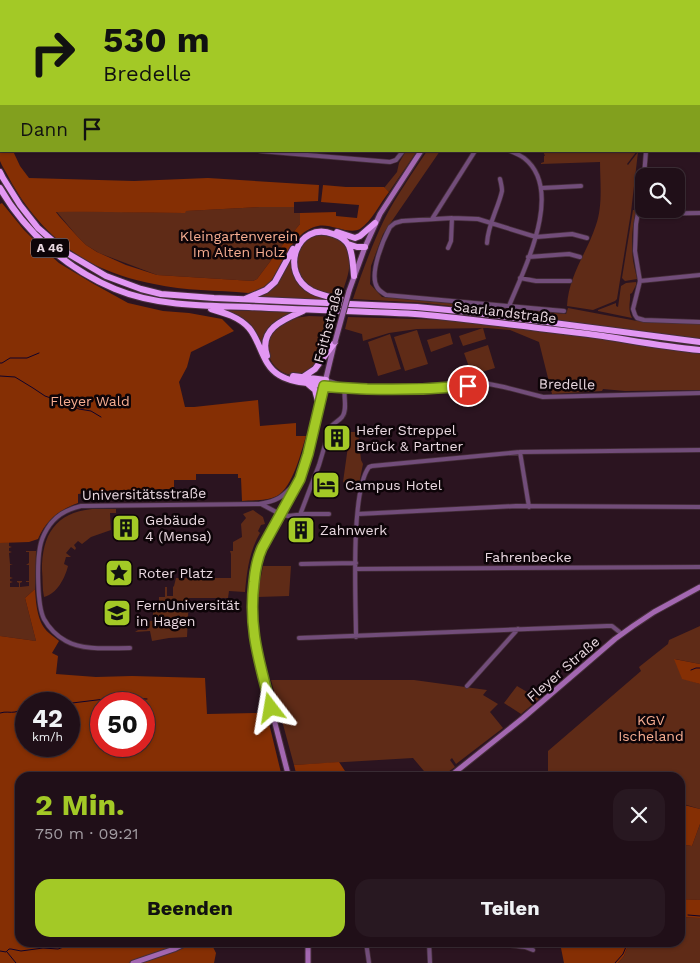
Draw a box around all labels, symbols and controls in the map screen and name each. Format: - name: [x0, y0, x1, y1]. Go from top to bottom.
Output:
- text: 530 m: [103, 19, 210, 61]
- icon: right: [20, 20, 85, 85]
- text: Bredelle: [103, 61, 191, 86]
- icon: arrive: [78, 115, 106, 143]
- text: Dann: [20, 118, 68, 141]
- map controls: [635, 168, 685, 218]
- button: search: [635, 168, 685, 218]
- park label: Kleingartenverein Im Alten Holz: [180, 228, 298, 260]
- road number: A 46: [31, 238, 69, 258]
- street label: Feithstraße: [310, 285, 346, 365]
- street label: Saarlandstraße: [453, 298, 557, 326]
- pin: [447, 365, 489, 407]
- icon: arrive: [454, 372, 482, 400]
- street label: Bredelle: [539, 376, 595, 392]
- park label: Fleyer Wald: [50, 393, 130, 409]
- place label: Hefer Streppel Brück & Partner: [356, 422, 464, 454]
- building icon: Hefer Streppel Brück & Partner: [322, 423, 352, 453]
- hotel icon: Campus Hotel: [311, 470, 341, 500]
- place label: Campus Hotel: [345, 477, 443, 493]
- street label: Universitätsstraße: [82, 485, 206, 503]
- place label: Gebäude 4 (Mensa): [145, 512, 212, 544]
- building icon: Gebäude 4 (Mensa): [111, 513, 141, 543]
- building icon: Zahnwerk: [286, 515, 316, 545]
- place label: Zahnwerk: [320, 522, 387, 538]
- street label: Fahrenbecke: [484, 549, 572, 565]
- place icon: Roter Platz: [104, 558, 134, 588]
- place label: Roter Platz: [138, 565, 213, 581]
- place label: FernUniversität in Hagen: [136, 597, 240, 629]
- school or university icon: FernUniversität in Hagen: [102, 598, 132, 628]
- street label: Fleyer Straße: [523, 633, 603, 705]
- position arrow: [244, 681, 296, 733]
- speed limit sign: 50: [90, 692, 155, 757]
- text: 42: [32, 704, 63, 733]
- park label: KGV Ischeland: [618, 712, 684, 744]
- text: km/h: [32, 730, 63, 744]
- text: 2 Min.: [35, 787, 125, 822]
- button: close: [613, 789, 665, 841]
- text: 750 m · 09:21: [35, 824, 139, 843]
- button: Beenden: [35, 879, 345, 937]
- button: Teilen: [355, 879, 665, 937]

